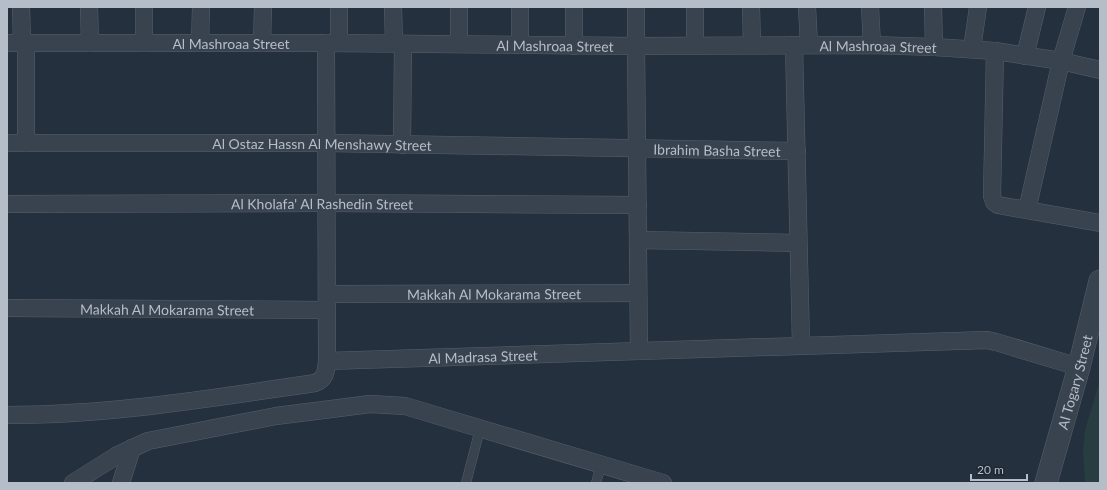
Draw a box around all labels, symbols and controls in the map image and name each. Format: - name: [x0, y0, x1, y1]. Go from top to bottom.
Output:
- street label: Al Mashroaa Street: [172, 35, 290, 52]
- street label: Al Mashroaa Street: [496, 36, 614, 54]
- street label: Al Mashroaa Street: [819, 36, 937, 56]
- street label: Al Ostaz Hassn Al Menshawy Street: [212, 134, 432, 153]
- street label: Ibrahim Basha Street: [653, 140, 781, 159]
- street label: Al Kholafa' Al Rashedin Street: [231, 194, 413, 212]
- street label: Makkah Al Mokarama Street: [407, 285, 581, 302]
- street label: Makkah Al Mokarama Street: [80, 300, 254, 318]
- street label: Al Togary Street: [1053, 333, 1095, 431]
- street label: Al Madrasa Street: [428, 346, 538, 366]
- scale bar: [971, 456, 1027, 482]
- text: 20 m: [977, 462, 1004, 477]

